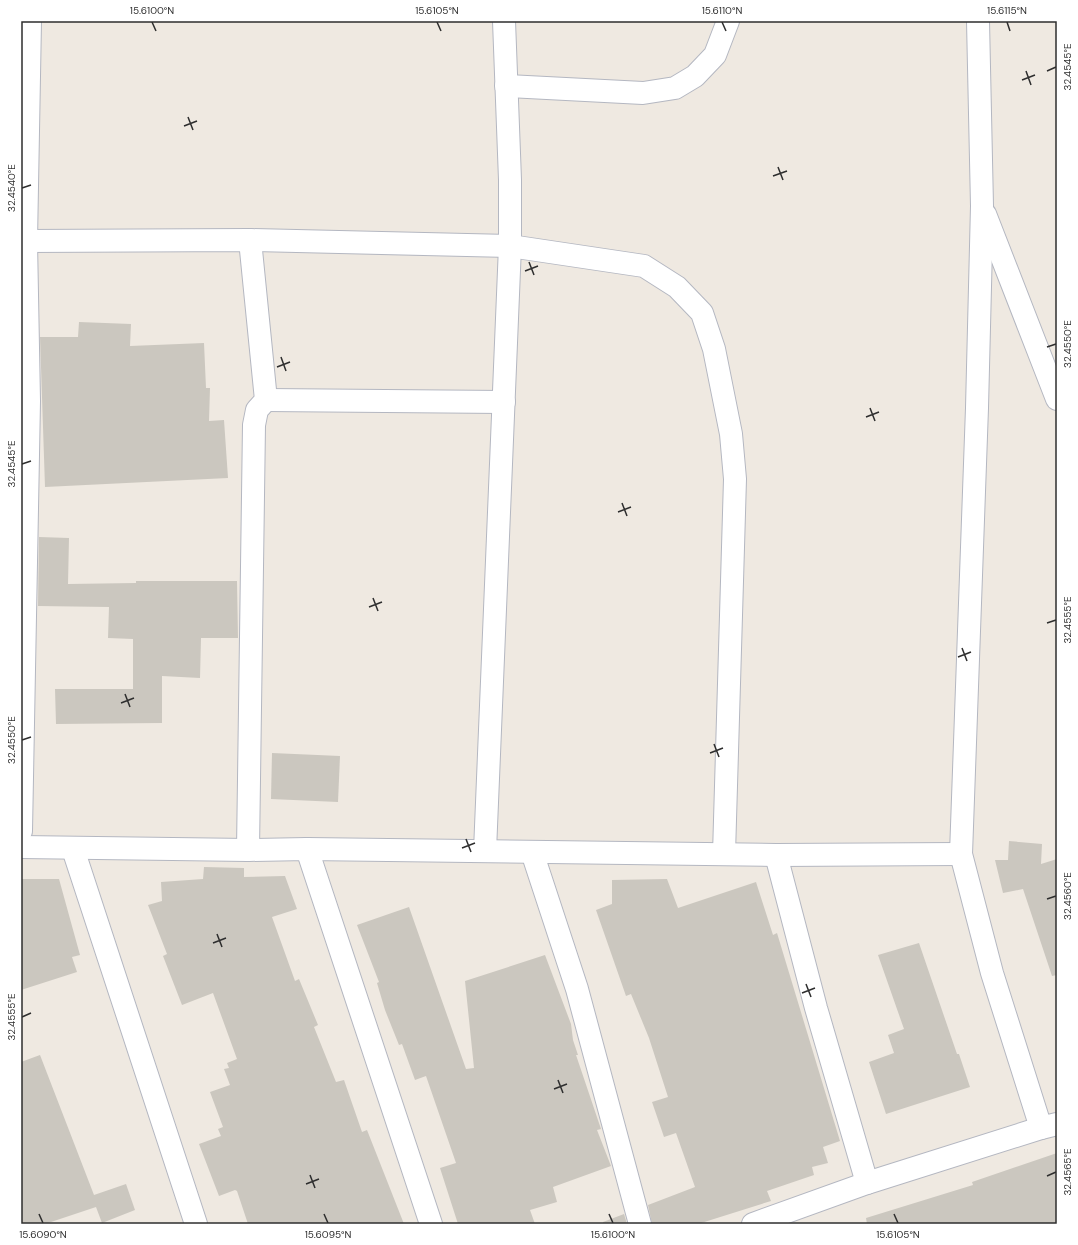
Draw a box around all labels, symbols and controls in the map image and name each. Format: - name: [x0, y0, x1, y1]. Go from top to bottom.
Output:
- text: 15.6100°N: [130, 4, 174, 17]
- text: 15.6105°N: [415, 4, 459, 17]
- text: 15.6110°N: [702, 4, 742, 17]
- text: 15.6115°N: [987, 4, 1027, 17]
- text: 32.4545°E: [1061, 43, 1074, 91]
- text: 32.4540°E: [5, 164, 18, 212]
- text: 32.4550°E: [1061, 320, 1074, 368]
- text: 32.4545°E: [5, 440, 18, 488]
- text: 32.4555°E: [1061, 596, 1074, 644]
- text: 32.4550°E: [5, 716, 18, 764]
- text: 32.4560°E: [1061, 872, 1074, 920]
- text: 32.4555°E: [5, 993, 18, 1041]
- text: 32.4565°E: [1061, 1148, 1074, 1196]
- text: 15.6090°N: [19, 1228, 67, 1241]
- text: 15.6095°N: [305, 1228, 351, 1241]
- text: 15.6100°N: [591, 1228, 635, 1241]
- text: 15.6105°N: [876, 1228, 920, 1241]

